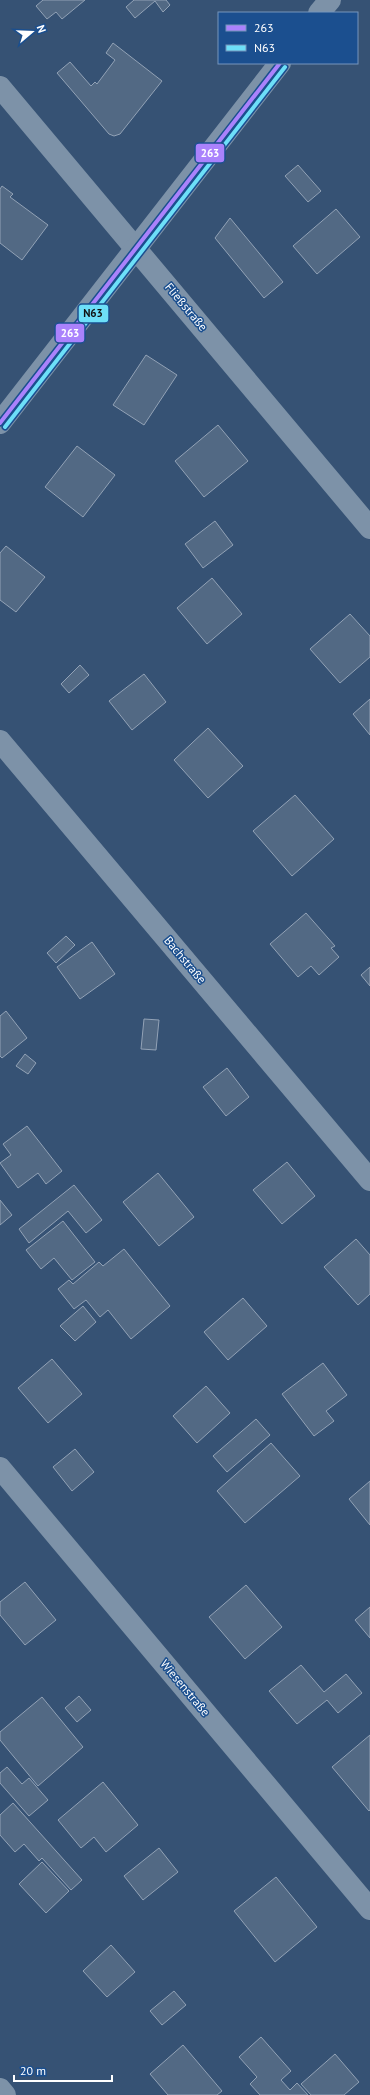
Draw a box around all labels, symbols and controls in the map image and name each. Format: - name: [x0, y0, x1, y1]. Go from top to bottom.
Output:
- north arrow: [12, 12, 52, 52]
- legend: [218, 12, 358, 64]
- text: 263: [254, 20, 274, 35]
- text: N: [34, 23, 49, 34]
- text: N63: [254, 40, 275, 55]
- line badge: 263: [195, 143, 225, 163]
- text: 263: [201, 146, 219, 160]
- street label: Fließstraße: [162, 279, 211, 334]
- line badge: N63: [78, 304, 109, 323]
- text: N63: [83, 306, 103, 320]
- line badge: 263: [55, 323, 85, 343]
- text: 263: [61, 326, 79, 340]
- street label: Bachstraße: [161, 933, 210, 986]
- street label: Wiesenstraße: [157, 1656, 213, 1719]
- scale bar: [14, 2057, 112, 2083]
- text: 20 m: [20, 2063, 46, 2078]

